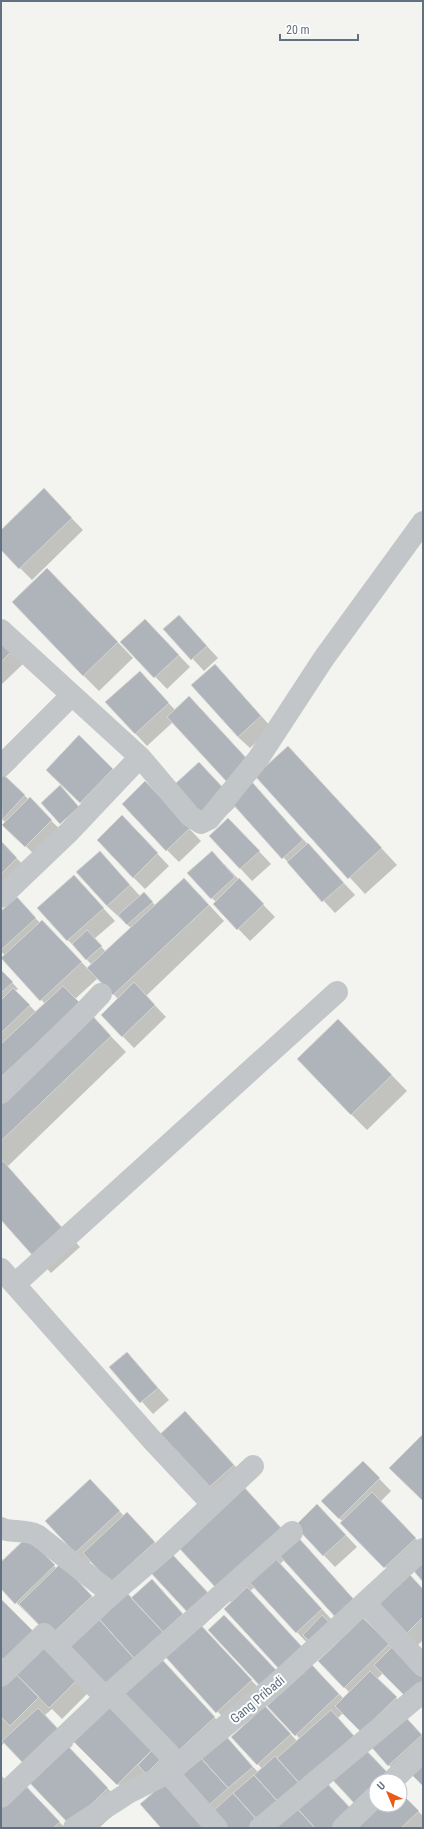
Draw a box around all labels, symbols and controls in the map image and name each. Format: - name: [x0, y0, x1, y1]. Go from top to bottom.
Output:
- scale bar: [280, 16, 358, 42]
- text: 20 m: [286, 23, 310, 37]
- street label: Gang Pribadi: [227, 1672, 287, 1726]
- north arrow: [368, 1773, 408, 1813]
- text: U: [375, 1779, 388, 1793]

